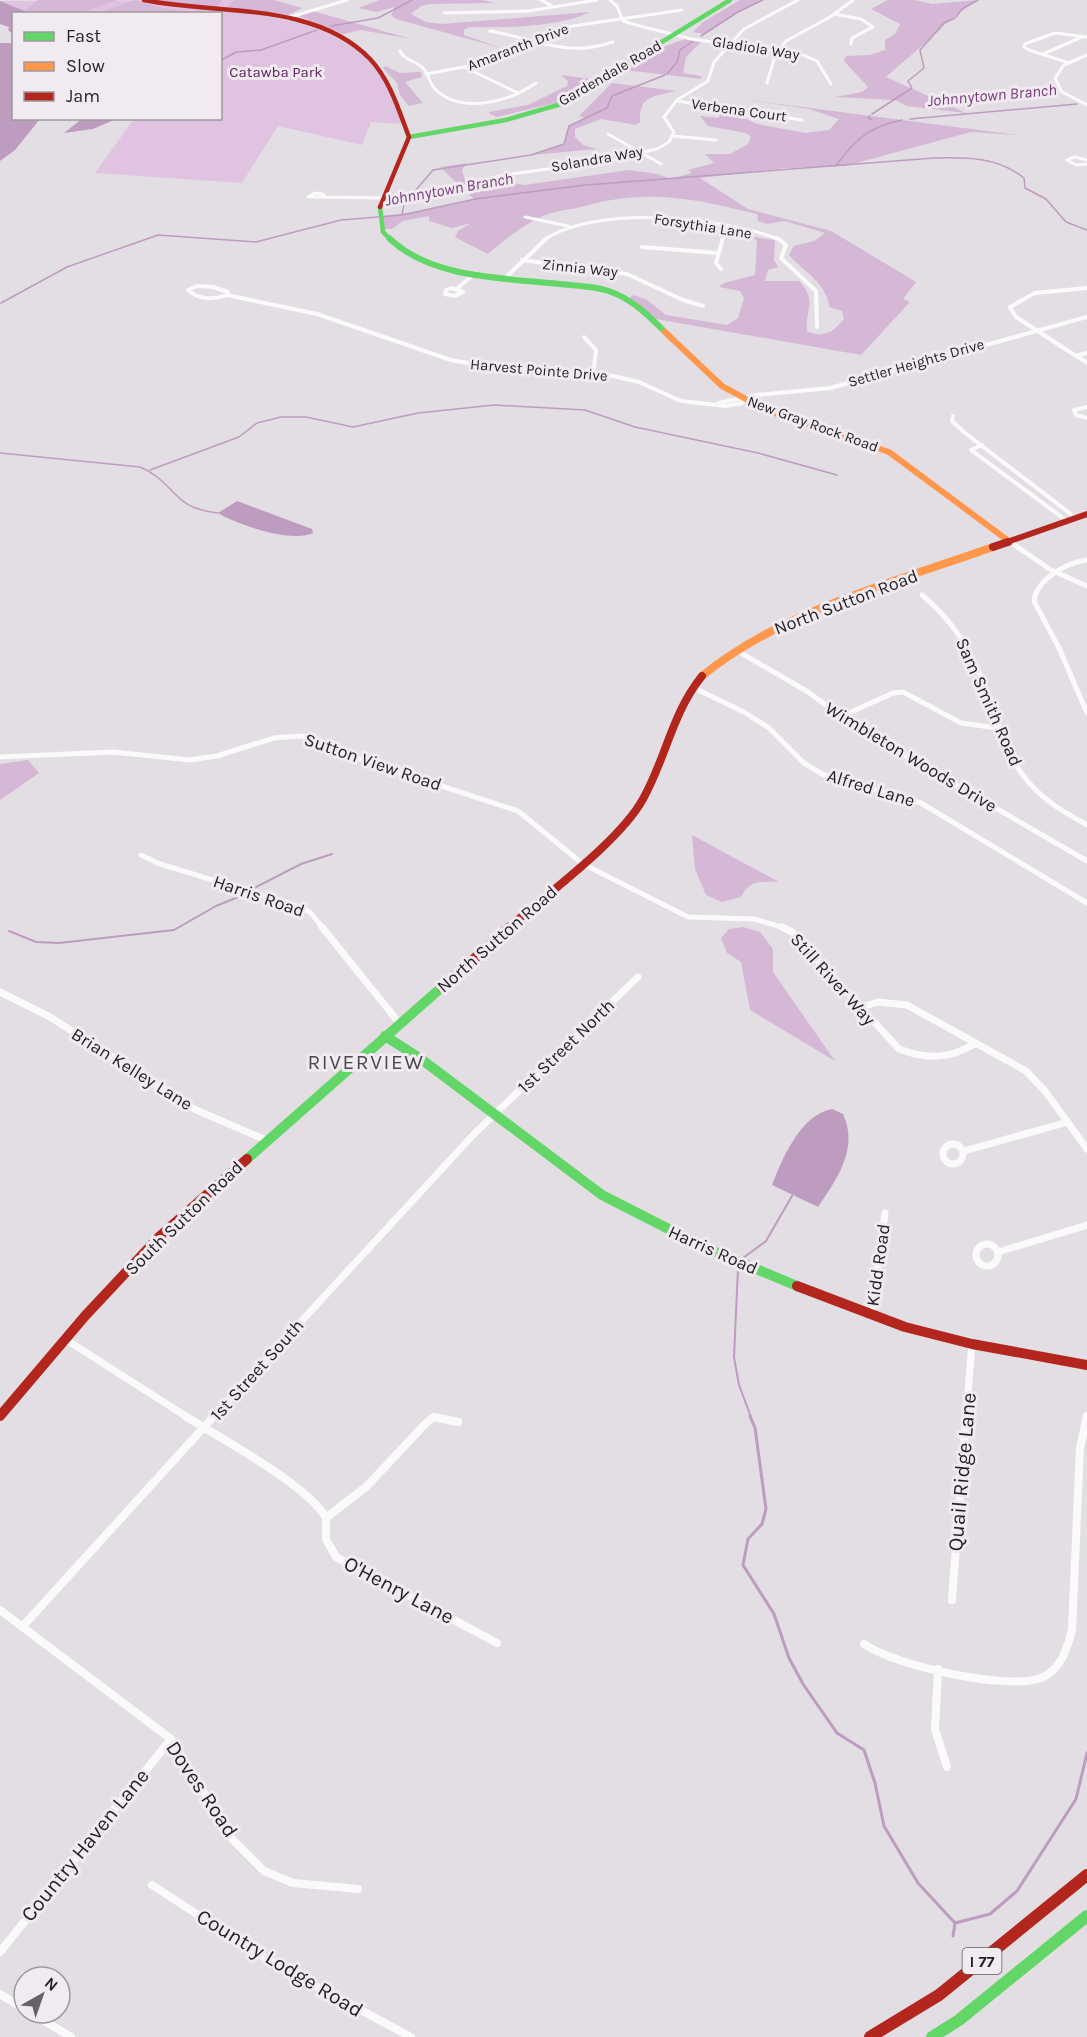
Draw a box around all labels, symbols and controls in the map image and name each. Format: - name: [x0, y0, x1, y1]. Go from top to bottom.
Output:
- legend: [12, 12, 222, 120]
- street label: Amaranth Drive: [465, 19, 571, 75]
- text: Fast: [66, 25, 101, 47]
- street label: Gladiola Way: [711, 32, 801, 64]
- street label: Gardendale Road: [555, 36, 665, 110]
- text: Slow: [66, 55, 105, 77]
- park label: Catawba Park: [229, 63, 323, 81]
- water label: Johnnytown Branch: [926, 80, 1058, 110]
- text: Jam: [66, 85, 100, 107]
- street label: Verbena Court: [690, 94, 788, 126]
- street label: Solandra Way: [550, 142, 644, 176]
- water label: Johnnytown Branch: [383, 168, 515, 210]
- street label: Forsythia Lane: [653, 209, 753, 243]
- street label: Zinnia Way: [541, 255, 619, 281]
- street label: Settler Heights Drive: [846, 335, 986, 391]
- street label: Harvest Pointe Drive: [469, 355, 609, 385]
- street label: New Gray Rock Road: [745, 392, 881, 456]
- street label: North Sutton Road: [771, 564, 921, 640]
- street label: Sam Smith Road: [951, 634, 1027, 770]
- street label: Wimbleton Woods Drive: [821, 697, 1001, 817]
- street label: Sutton View Road: [301, 728, 445, 796]
- street label: Alfred Lane: [824, 764, 918, 812]
- street label: Harris Road: [210, 870, 308, 922]
- street label: North Sutton Road: [432, 881, 562, 997]
- street label: Still River Way: [786, 928, 881, 1030]
- street label: 1st Street North: [513, 994, 619, 1098]
- street label: Brian Kelley Lane: [67, 1023, 197, 1115]
- district label: RIVERVIEW: [308, 1050, 425, 1074]
- street label: South Sutton Road: [121, 1156, 247, 1280]
- street label: Harris Road: [665, 1221, 761, 1279]
- street label: Kidd Road: [861, 1222, 895, 1308]
- street label: 1st Street South: [206, 1315, 308, 1425]
- street label: Quail Ridge Lane: [943, 1392, 981, 1552]
- street label: O'Henry Lane: [340, 1551, 458, 1629]
- street label: Doves Road: [161, 1736, 243, 1842]
- street label: Country Haven Lane: [16, 1764, 154, 1926]
- street label: Country Lodge Road: [193, 1904, 367, 2022]
- road number: I 77: [962, 1948, 1002, 1974]
- north arrow: [12, 1965, 72, 2025]
- text: N: [41, 1973, 62, 1995]

